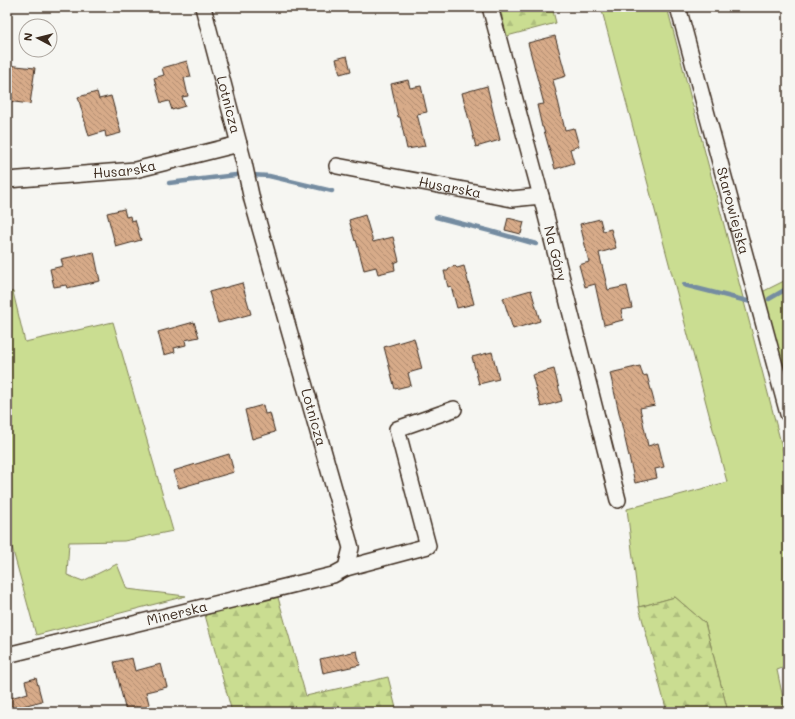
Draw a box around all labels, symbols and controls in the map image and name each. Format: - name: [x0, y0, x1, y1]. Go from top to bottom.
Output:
- north arrow: [18, 18, 58, 58]
- text: N: [20, 32, 36, 42]
- street label: Lotnicza: [213, 74, 246, 135]
- street label: Husarska: [92, 155, 158, 182]
- street label: Starowiejska: [713, 165, 754, 256]
- street label: Husarska: [417, 172, 483, 202]
- street label: Na Góry: [540, 224, 572, 283]
- street label: Lotnicza: [297, 386, 331, 448]
- street label: Minerska: [145, 596, 209, 629]

